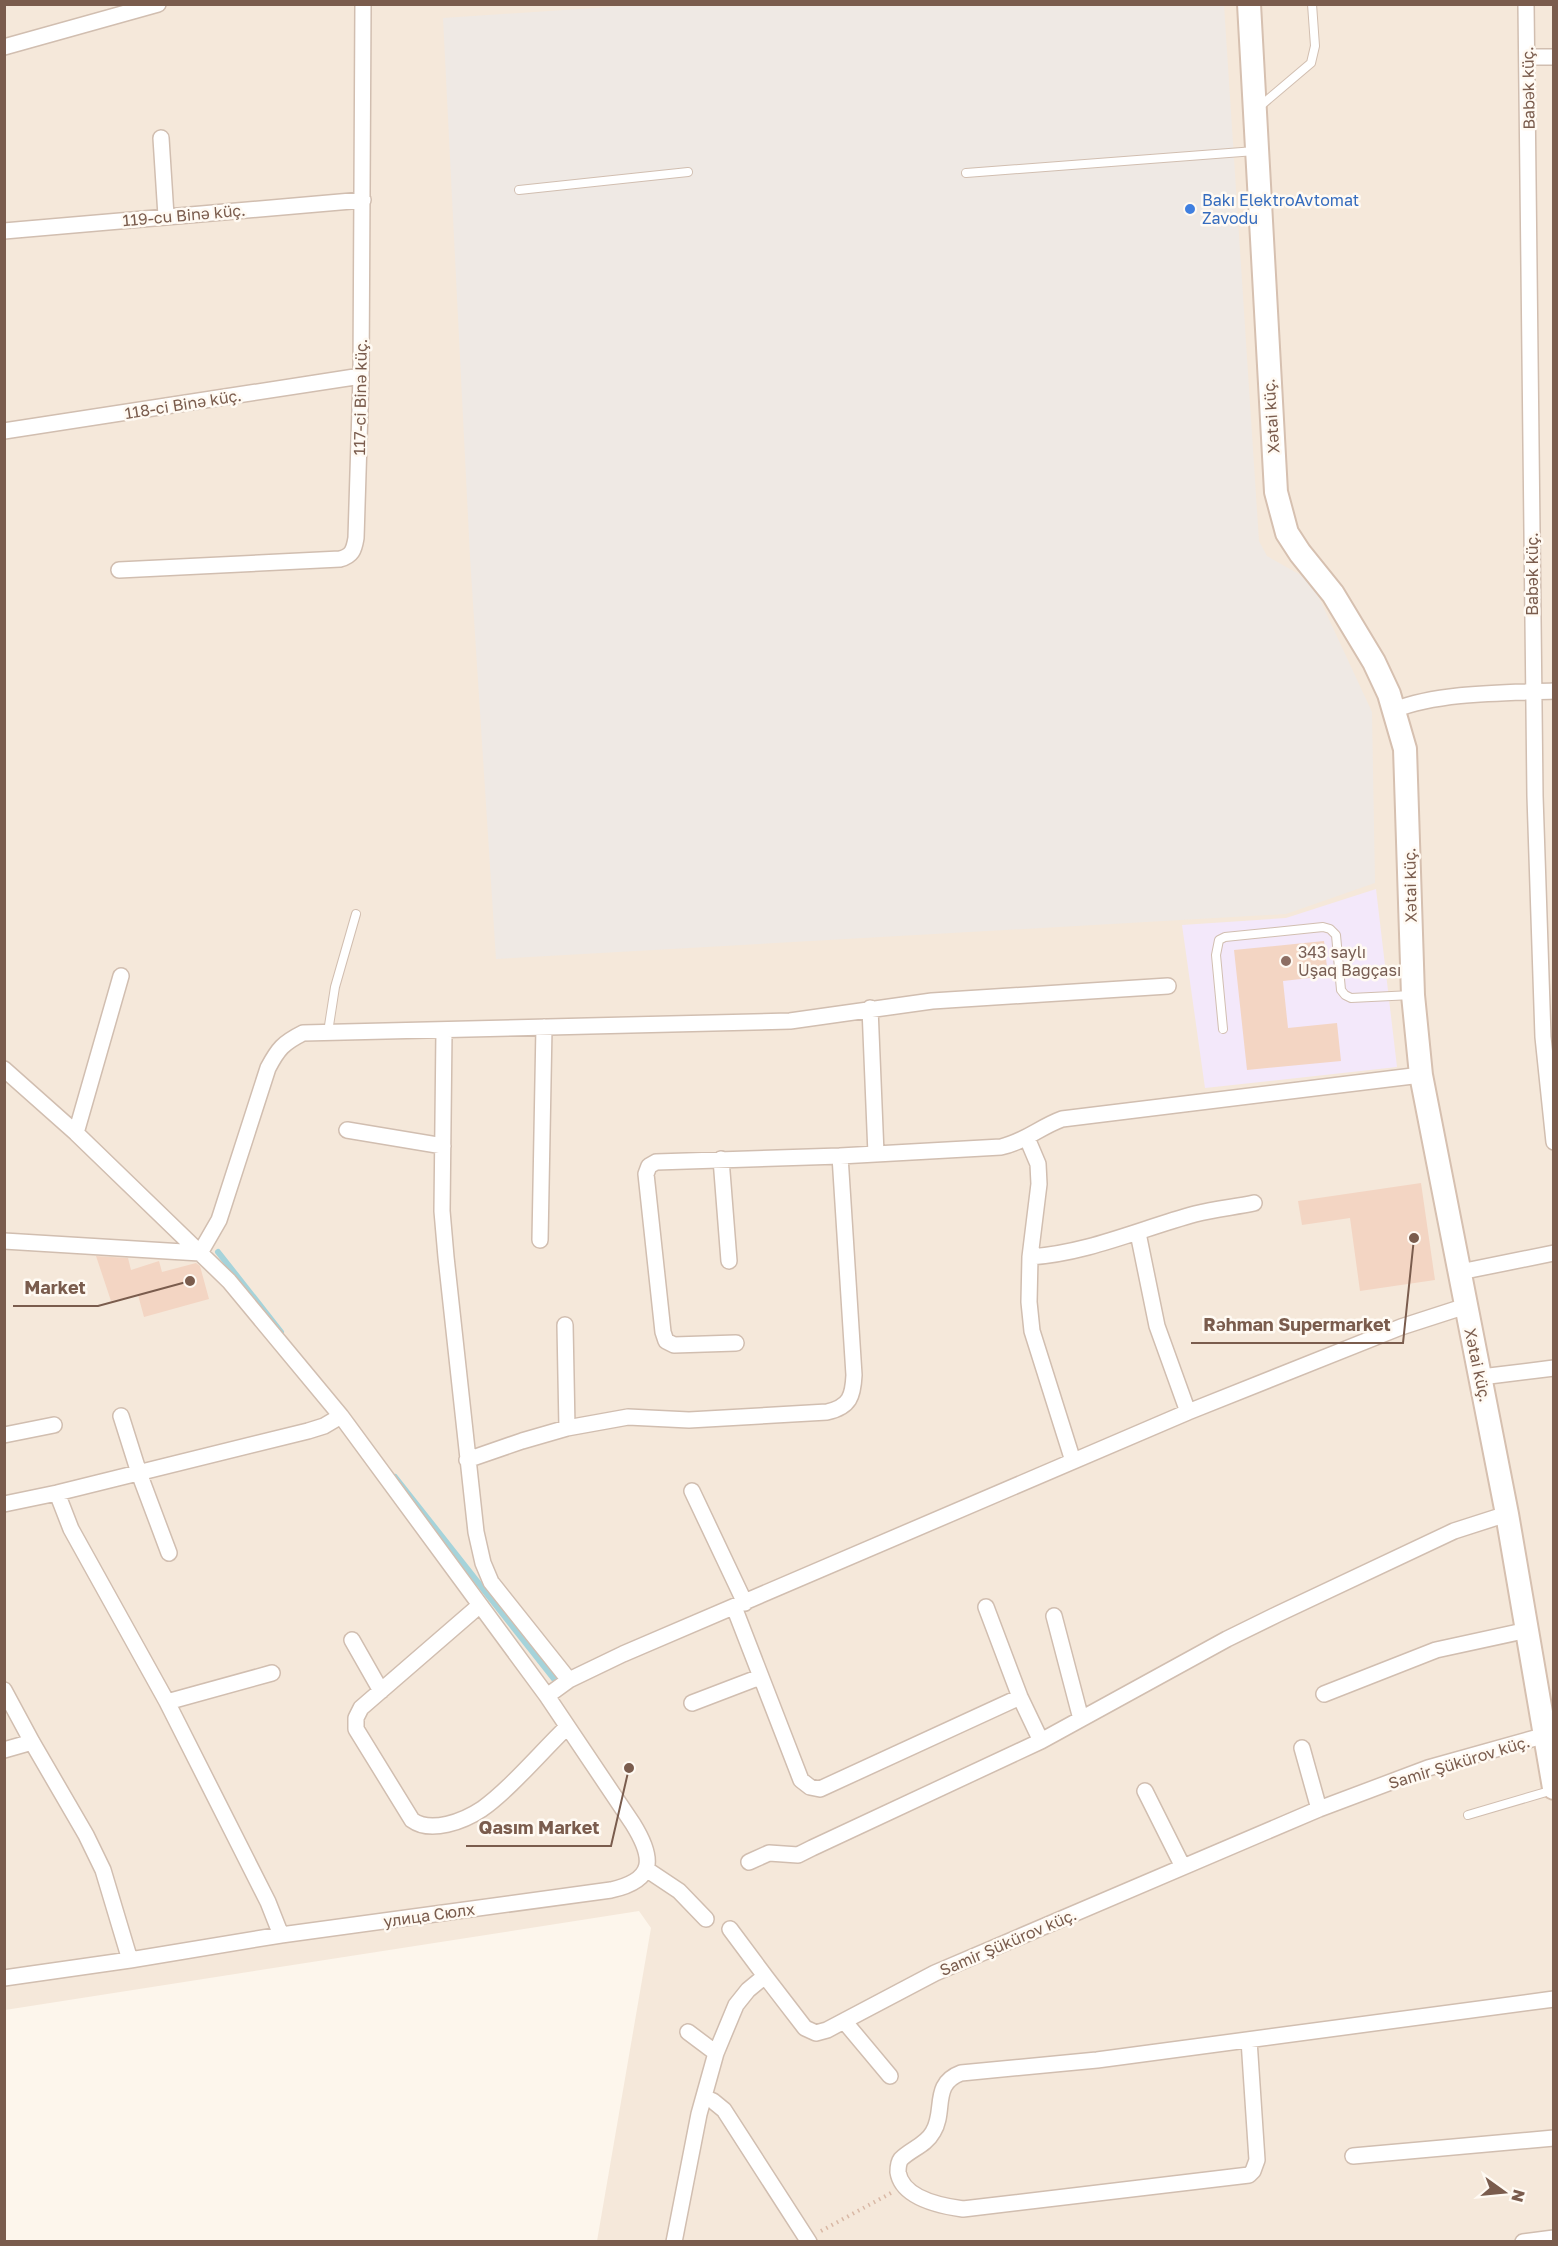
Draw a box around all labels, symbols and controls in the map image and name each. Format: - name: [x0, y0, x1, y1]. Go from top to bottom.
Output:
- street label: Babək küç.: [1517, 46, 1539, 130]
- place label: Bakı ElektroAvtomat Zavodu: [1202, 190, 1359, 228]
- street label: 119-cu Binə küç.: [122, 200, 246, 230]
- marker: Bakı ElektroAvtomat Zavodu: [1183, 202, 1197, 216]
- street label: 117-ci Binə küç.: [349, 338, 371, 456]
- street label: Xətai küç.: [1258, 378, 1284, 454]
- street label: 118-ci Binə küç.: [123, 385, 243, 423]
- street label: Babək küç.: [1522, 532, 1542, 616]
- street label: Xətai küç.: [1399, 847, 1421, 923]
- place label: 343 saylı Uşaq Bağçası: [1298, 942, 1401, 980]
- marker: 343 saylı Uşaq Bağçası: [1279, 954, 1293, 968]
- callout: Market: [13, 1270, 98, 1306]
- text: Market: [24, 1276, 86, 1298]
- callout: Rəhman Supermarket: [1191, 1307, 1403, 1343]
- text: Rəhman Supermarket: [1203, 1313, 1391, 1335]
- street label: Xətai küç.: [1460, 1326, 1496, 1404]
- street label: Samir Şükürov küç.: [1386, 1731, 1532, 1793]
- callout: Qasım Market: [466, 1810, 611, 1846]
- text: Qasım Market: [479, 1816, 599, 1838]
- street label: улица Сюлх: [382, 1899, 476, 1931]
- street label: Samir Şükürov küç.: [937, 1904, 1079, 1980]
- north arrow: [1474, 2162, 1534, 2222]
- text: N: [1507, 2187, 1530, 2204]

